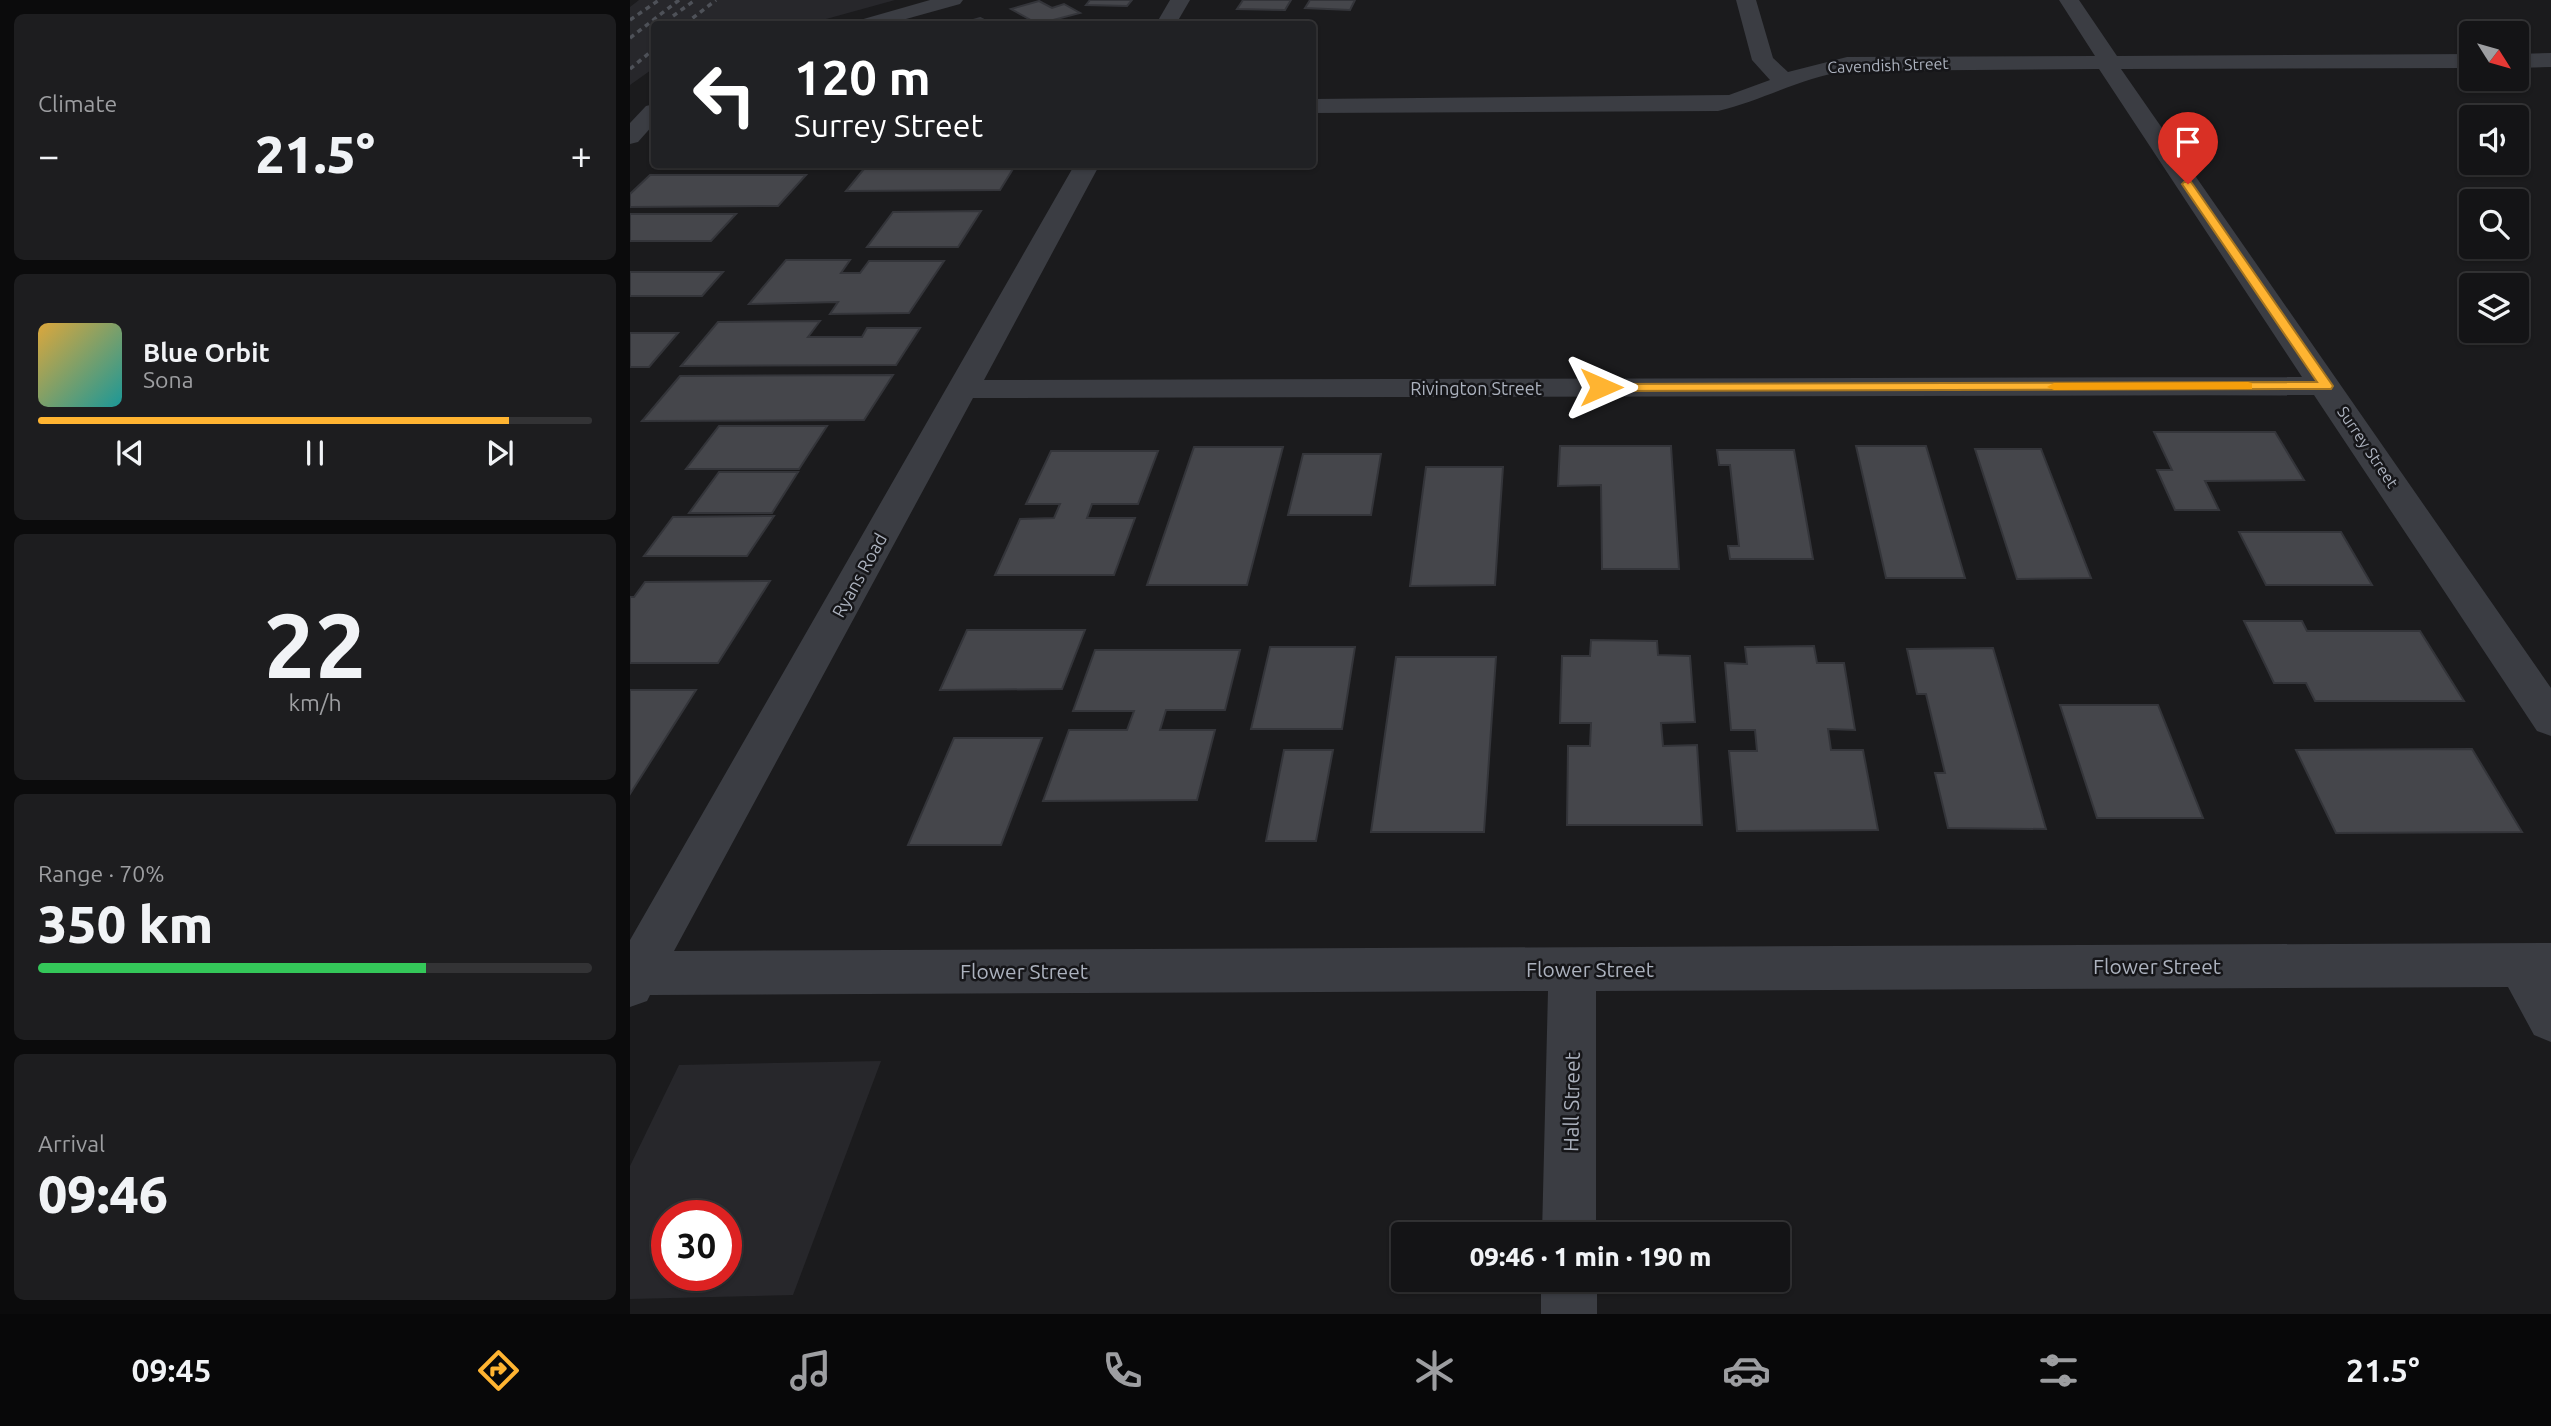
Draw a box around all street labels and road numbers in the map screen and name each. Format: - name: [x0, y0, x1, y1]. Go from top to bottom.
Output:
- street label: Cavendish Street: [1827, 54, 1950, 76]
- street label: Rivington Street: [1410, 378, 1542, 398]
- street label: Surrey Street: [2334, 403, 2402, 492]
- street label: Ryans Road: [828, 530, 890, 620]
- street label: Flower Street: [2093, 954, 2221, 978]
- street label: Flower Street: [1526, 957, 1654, 981]
- street label: Flower Street: [960, 959, 1088, 983]
- street label: Hall Street: [1558, 1052, 1584, 1152]

